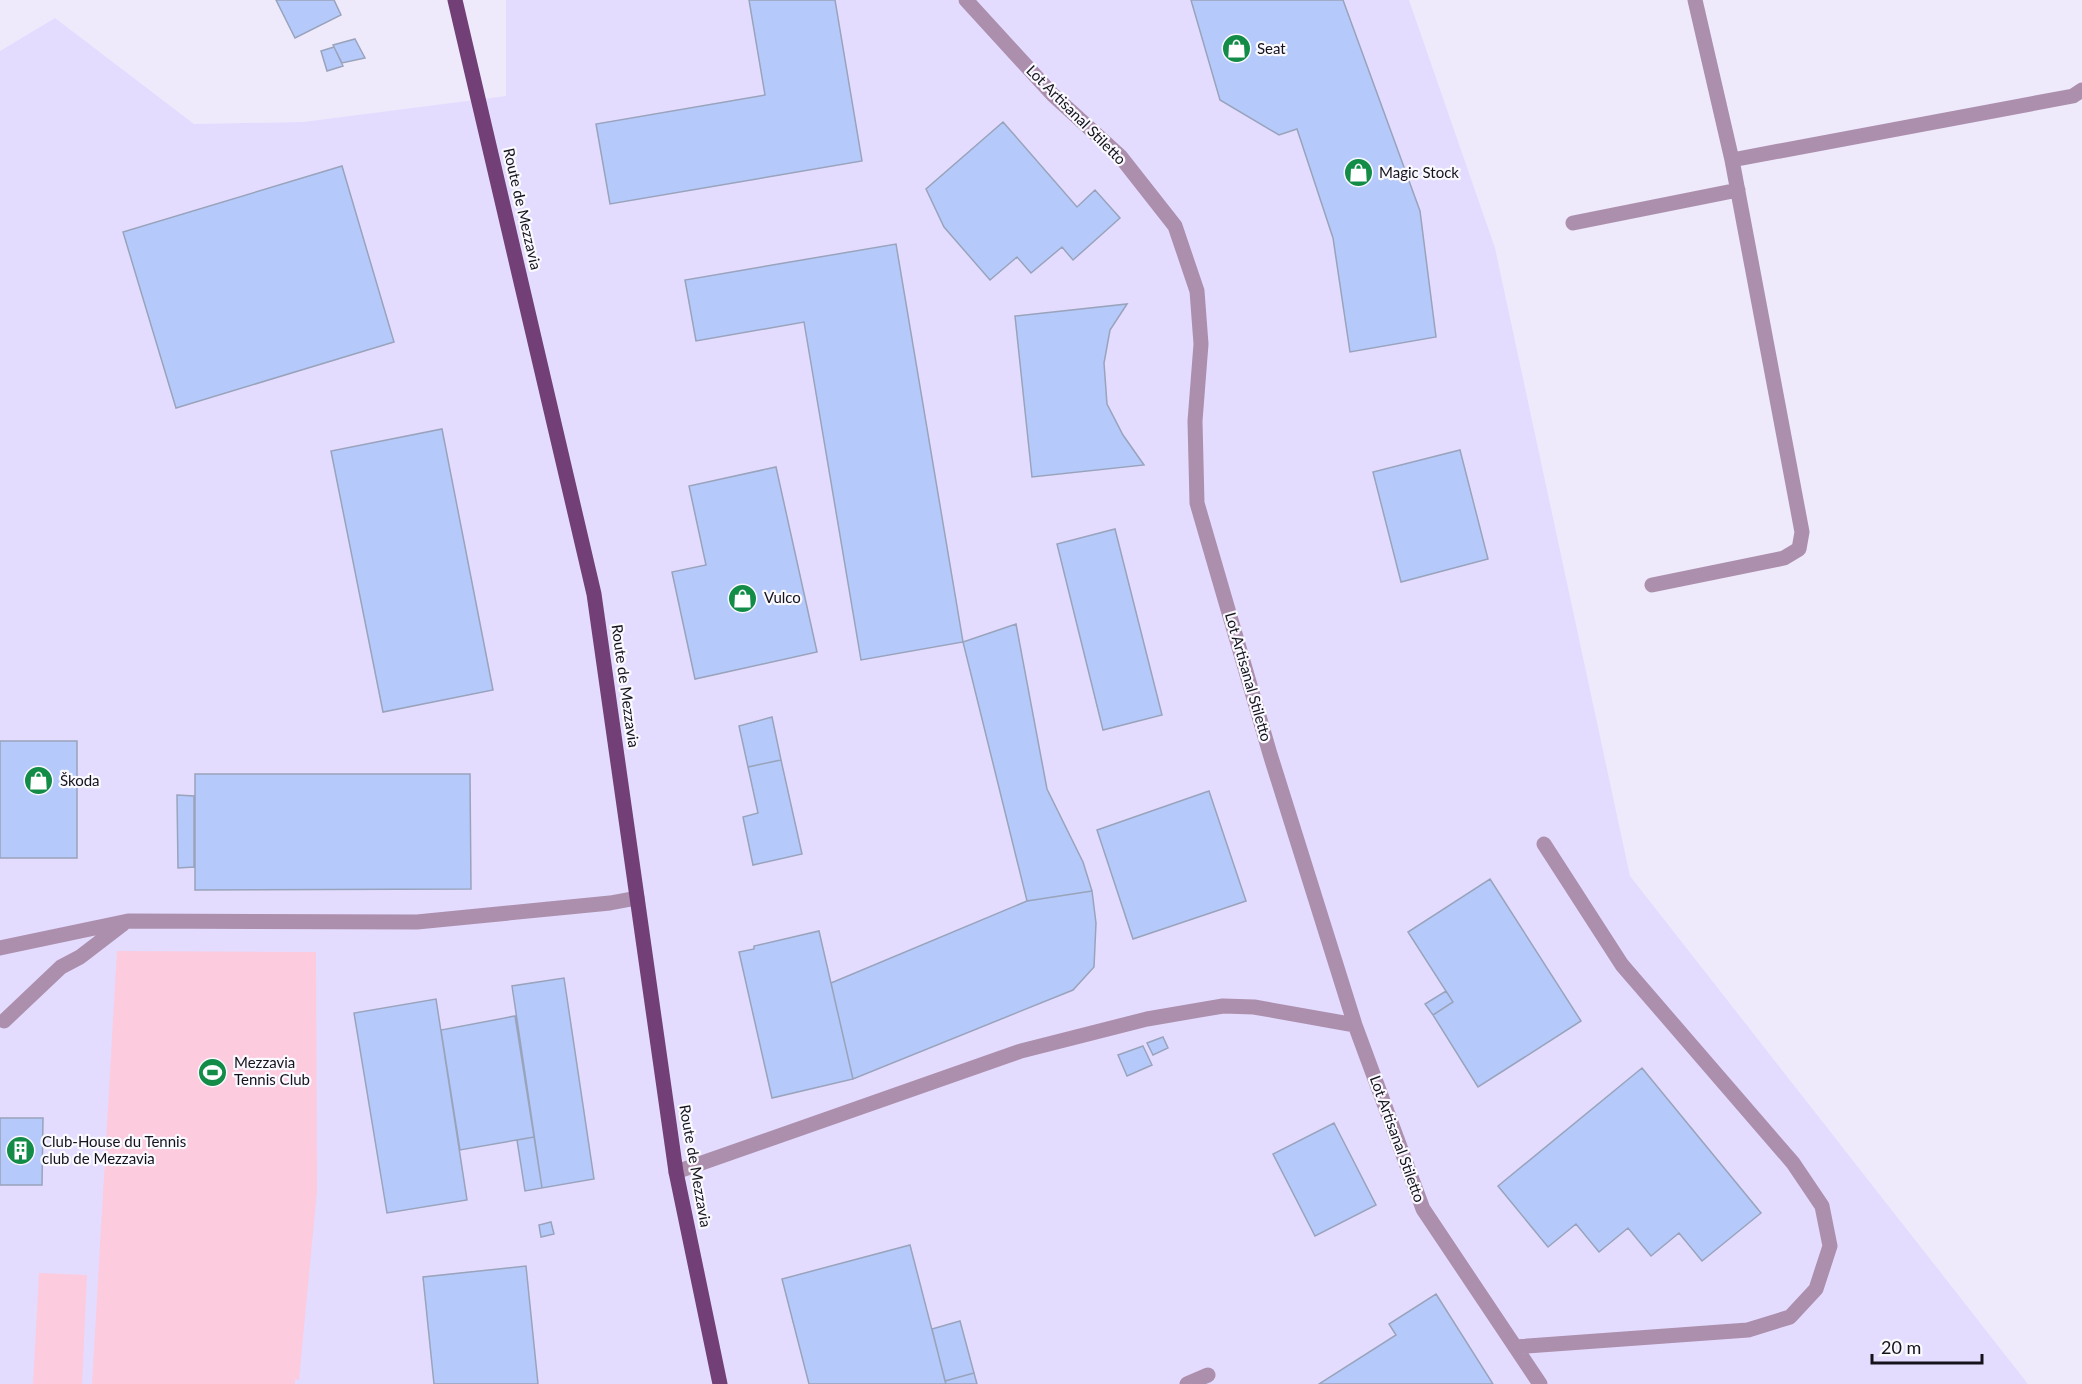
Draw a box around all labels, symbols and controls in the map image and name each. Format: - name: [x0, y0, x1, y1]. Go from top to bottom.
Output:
- shop icon: Seat: [1220, 33, 1252, 65]
- place label: Seat: [1257, 39, 1286, 57]
- street label: Lot Artisanal Stiletto: [1023, 61, 1130, 168]
- street label: Route de Mezzavia: [500, 146, 546, 271]
- shop icon: Magic Stock: [1342, 157, 1374, 189]
- place label: Magic Stock: [1379, 163, 1459, 181]
- shop icon: Vulco: [727, 582, 759, 614]
- place label: Vulco: [764, 588, 801, 606]
- street label: Lot Artisanal Stiletto: [1222, 610, 1276, 743]
- street label: Route de Mezzavia: [608, 623, 644, 749]
- shop icon: Škoda: [23, 765, 55, 797]
- place label: Škoda: [60, 771, 100, 789]
- place label: Mezzavia Tennis Club: [234, 1053, 310, 1088]
- sports icon: Mezzavia Tennis Club: [197, 1056, 229, 1088]
- street label: Lot Artisanal Stiletto: [1367, 1073, 1429, 1204]
- street label: Route de Mezzavia: [676, 1103, 716, 1229]
- place label: Club-House du Tennis club de Mezzavia: [42, 1132, 186, 1167]
- building icon: Club-House du Tennis club de Mezzavia: [5, 1135, 37, 1167]
- scale bar: [1872, 1327, 1982, 1365]
- text: 20 m: [1881, 1336, 1921, 1358]

